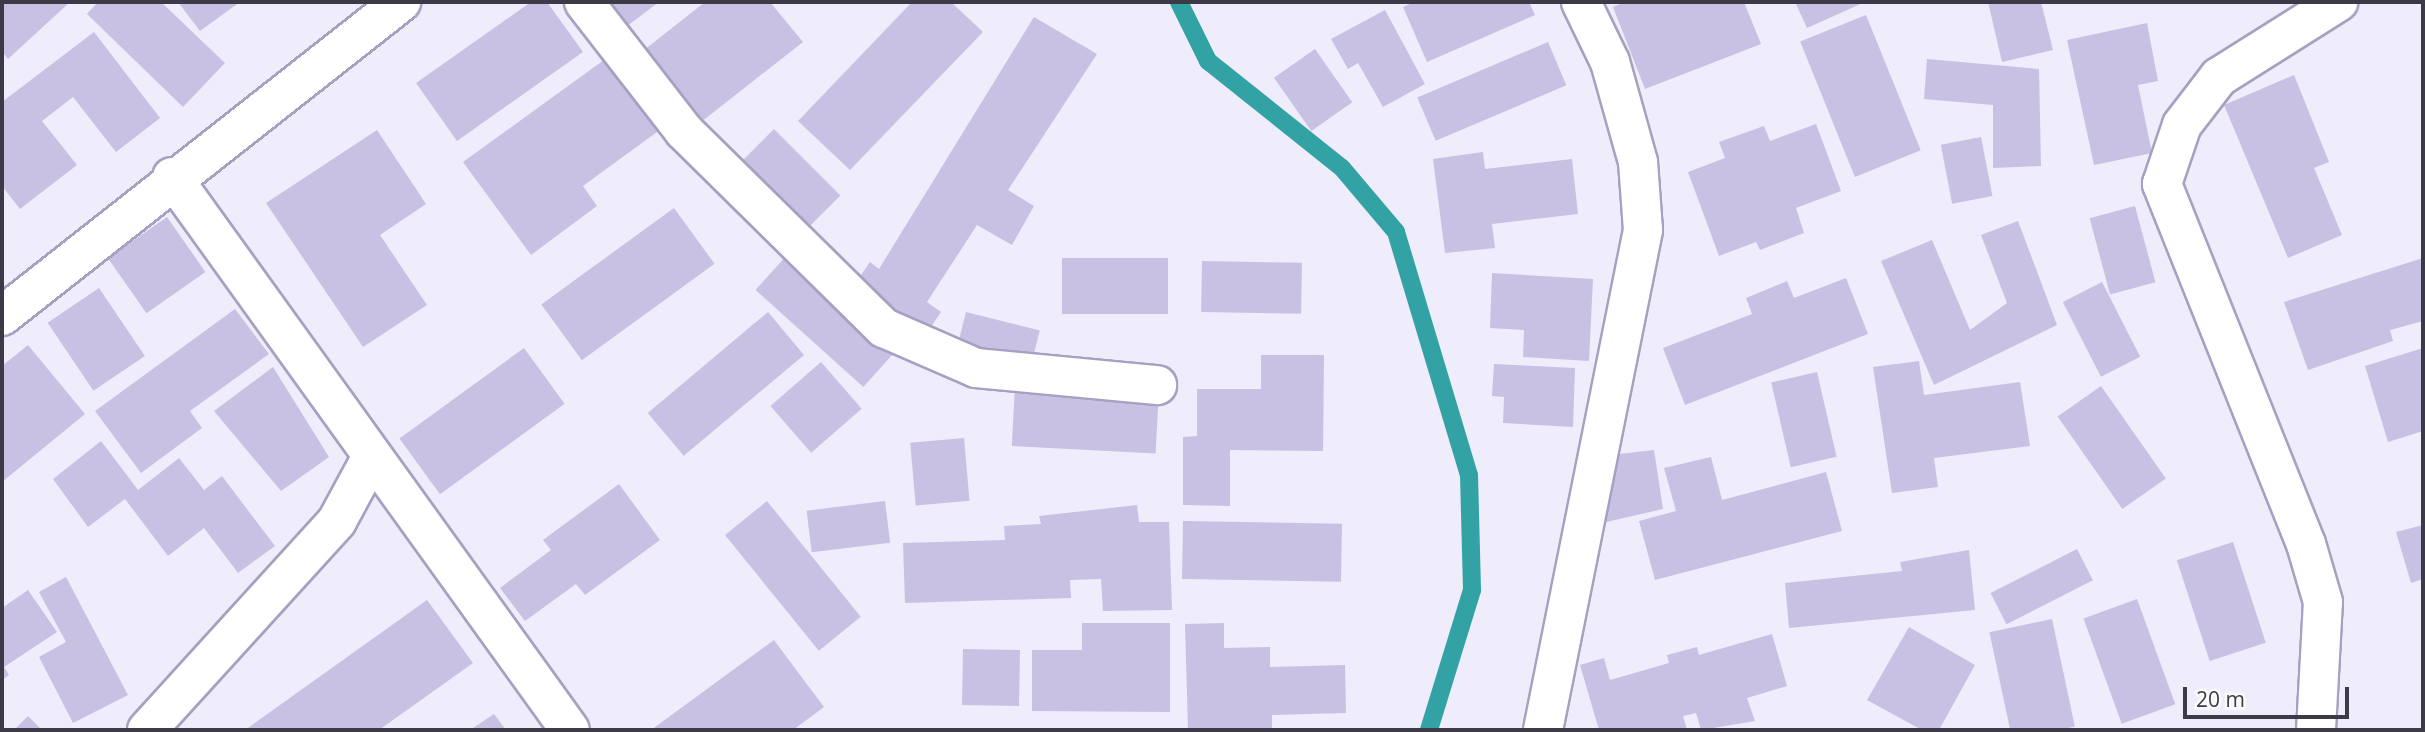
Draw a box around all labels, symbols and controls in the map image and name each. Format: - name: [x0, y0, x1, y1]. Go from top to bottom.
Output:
- scale bar: [2187, 672, 2353, 716]
- text: 20 m: [2196, 685, 2245, 713]

